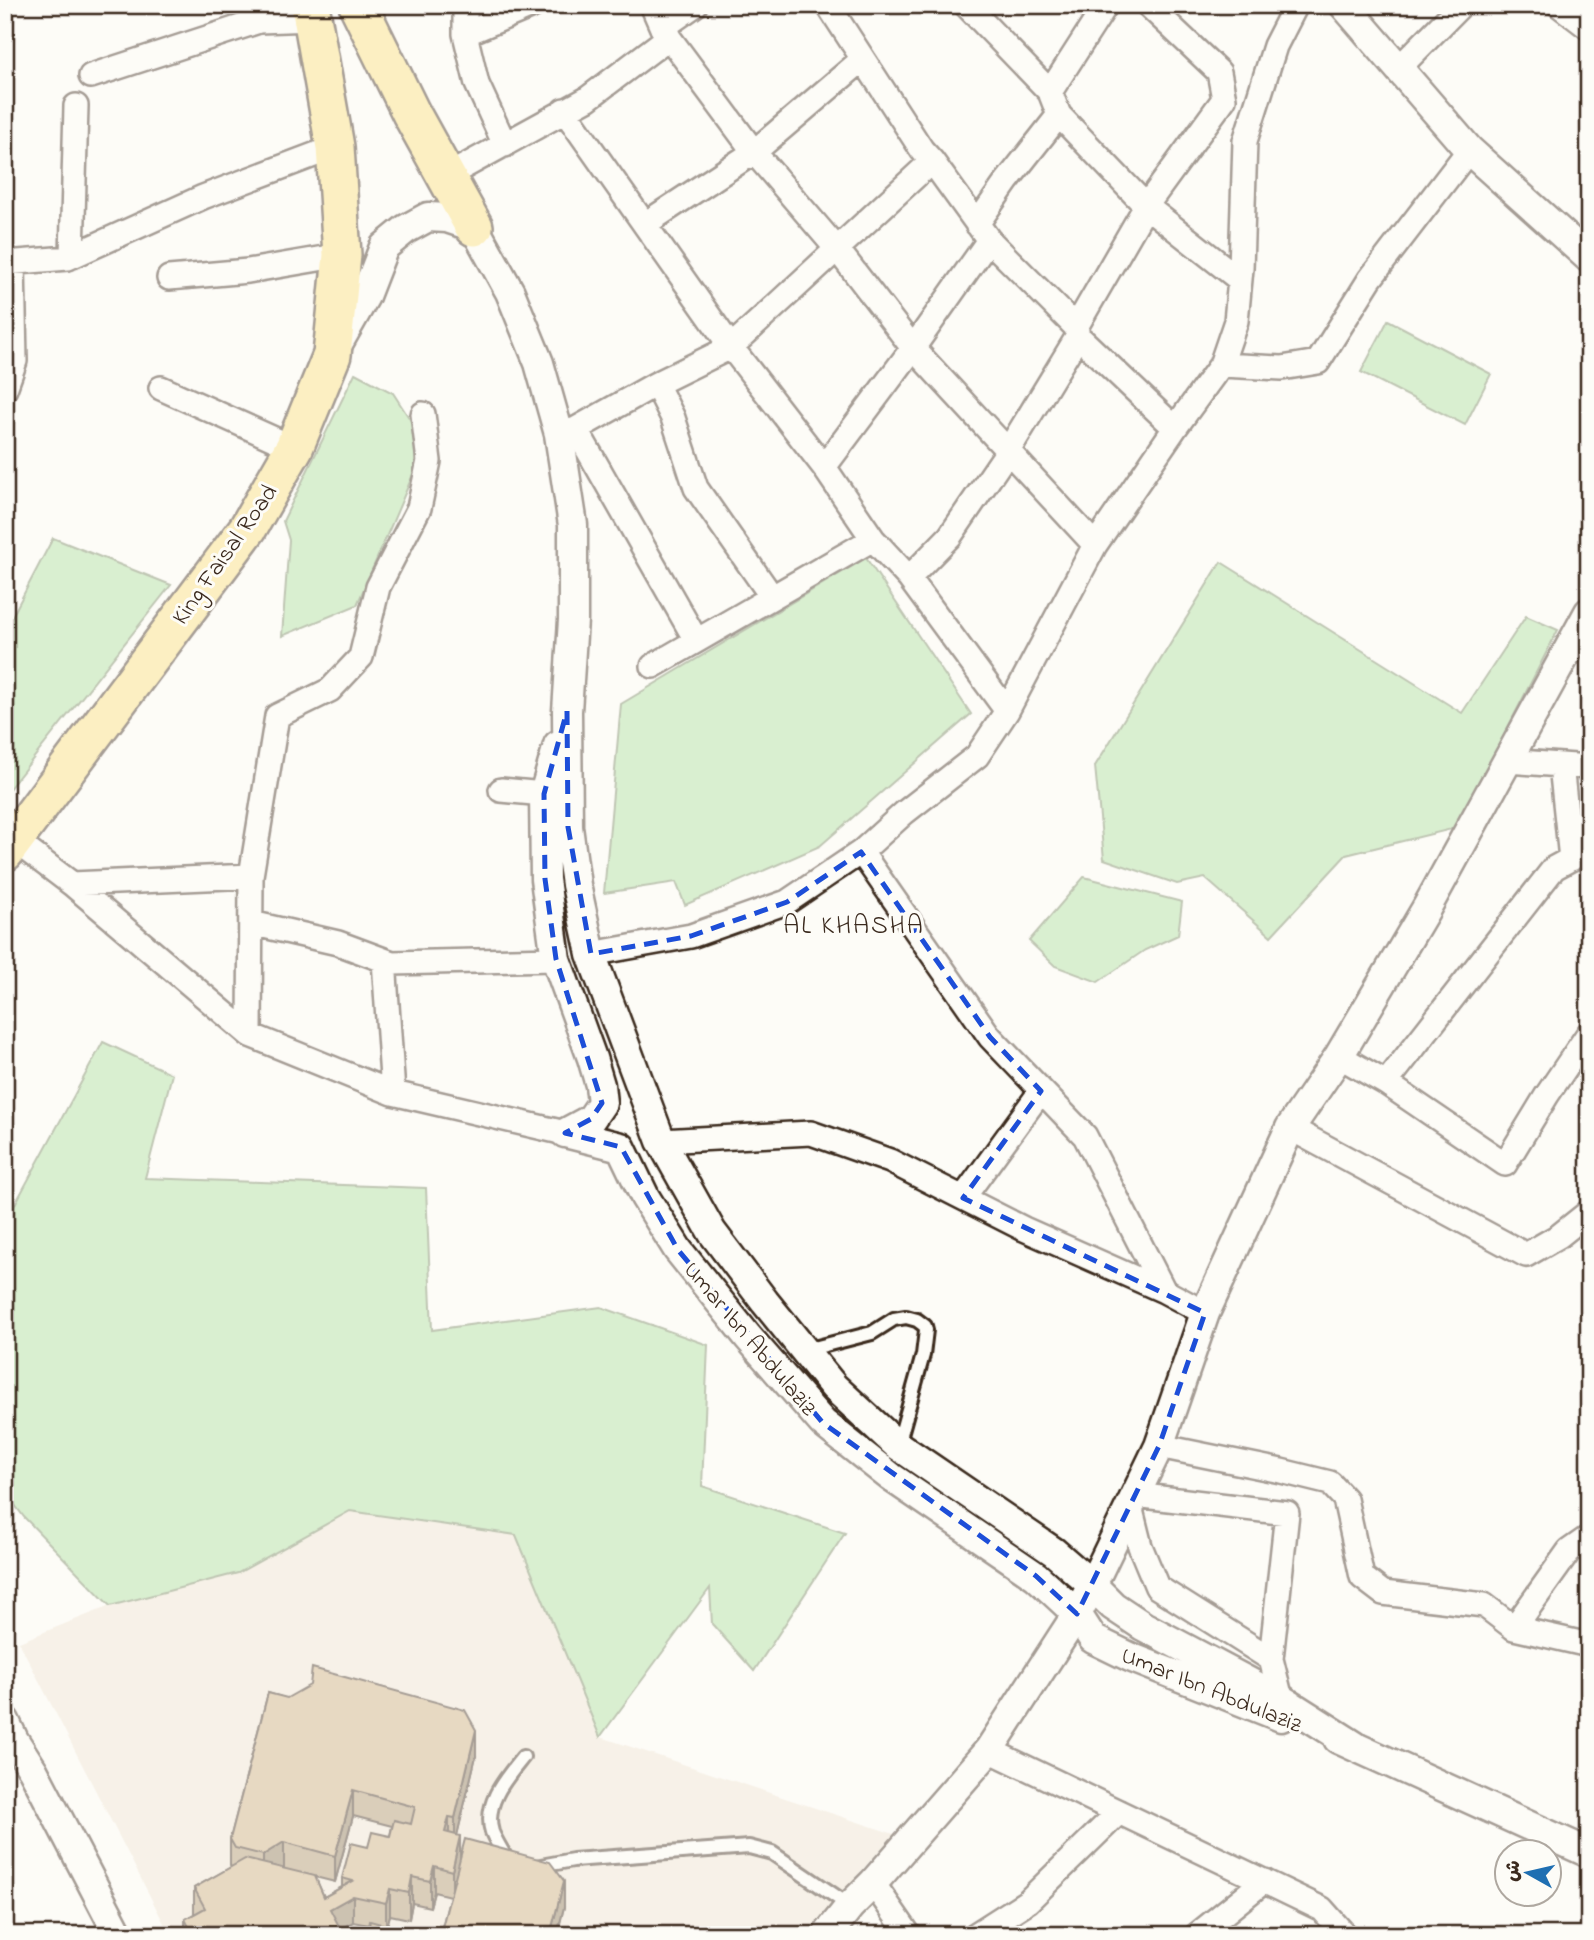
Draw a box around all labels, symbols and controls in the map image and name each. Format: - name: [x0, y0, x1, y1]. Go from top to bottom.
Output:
- street label: King Faisal Road: [164, 477, 288, 633]
- district label: AL KHASHA: [783, 908, 925, 946]
- street label: Umar Ibn Abdulaziz: [674, 1255, 825, 1425]
- street label: Umar Ibn Abdulaziz: [1115, 1639, 1308, 1744]
- north arrow: [1492, 1839, 1562, 1909]
- text: ش: [1499, 1859, 1528, 1883]

